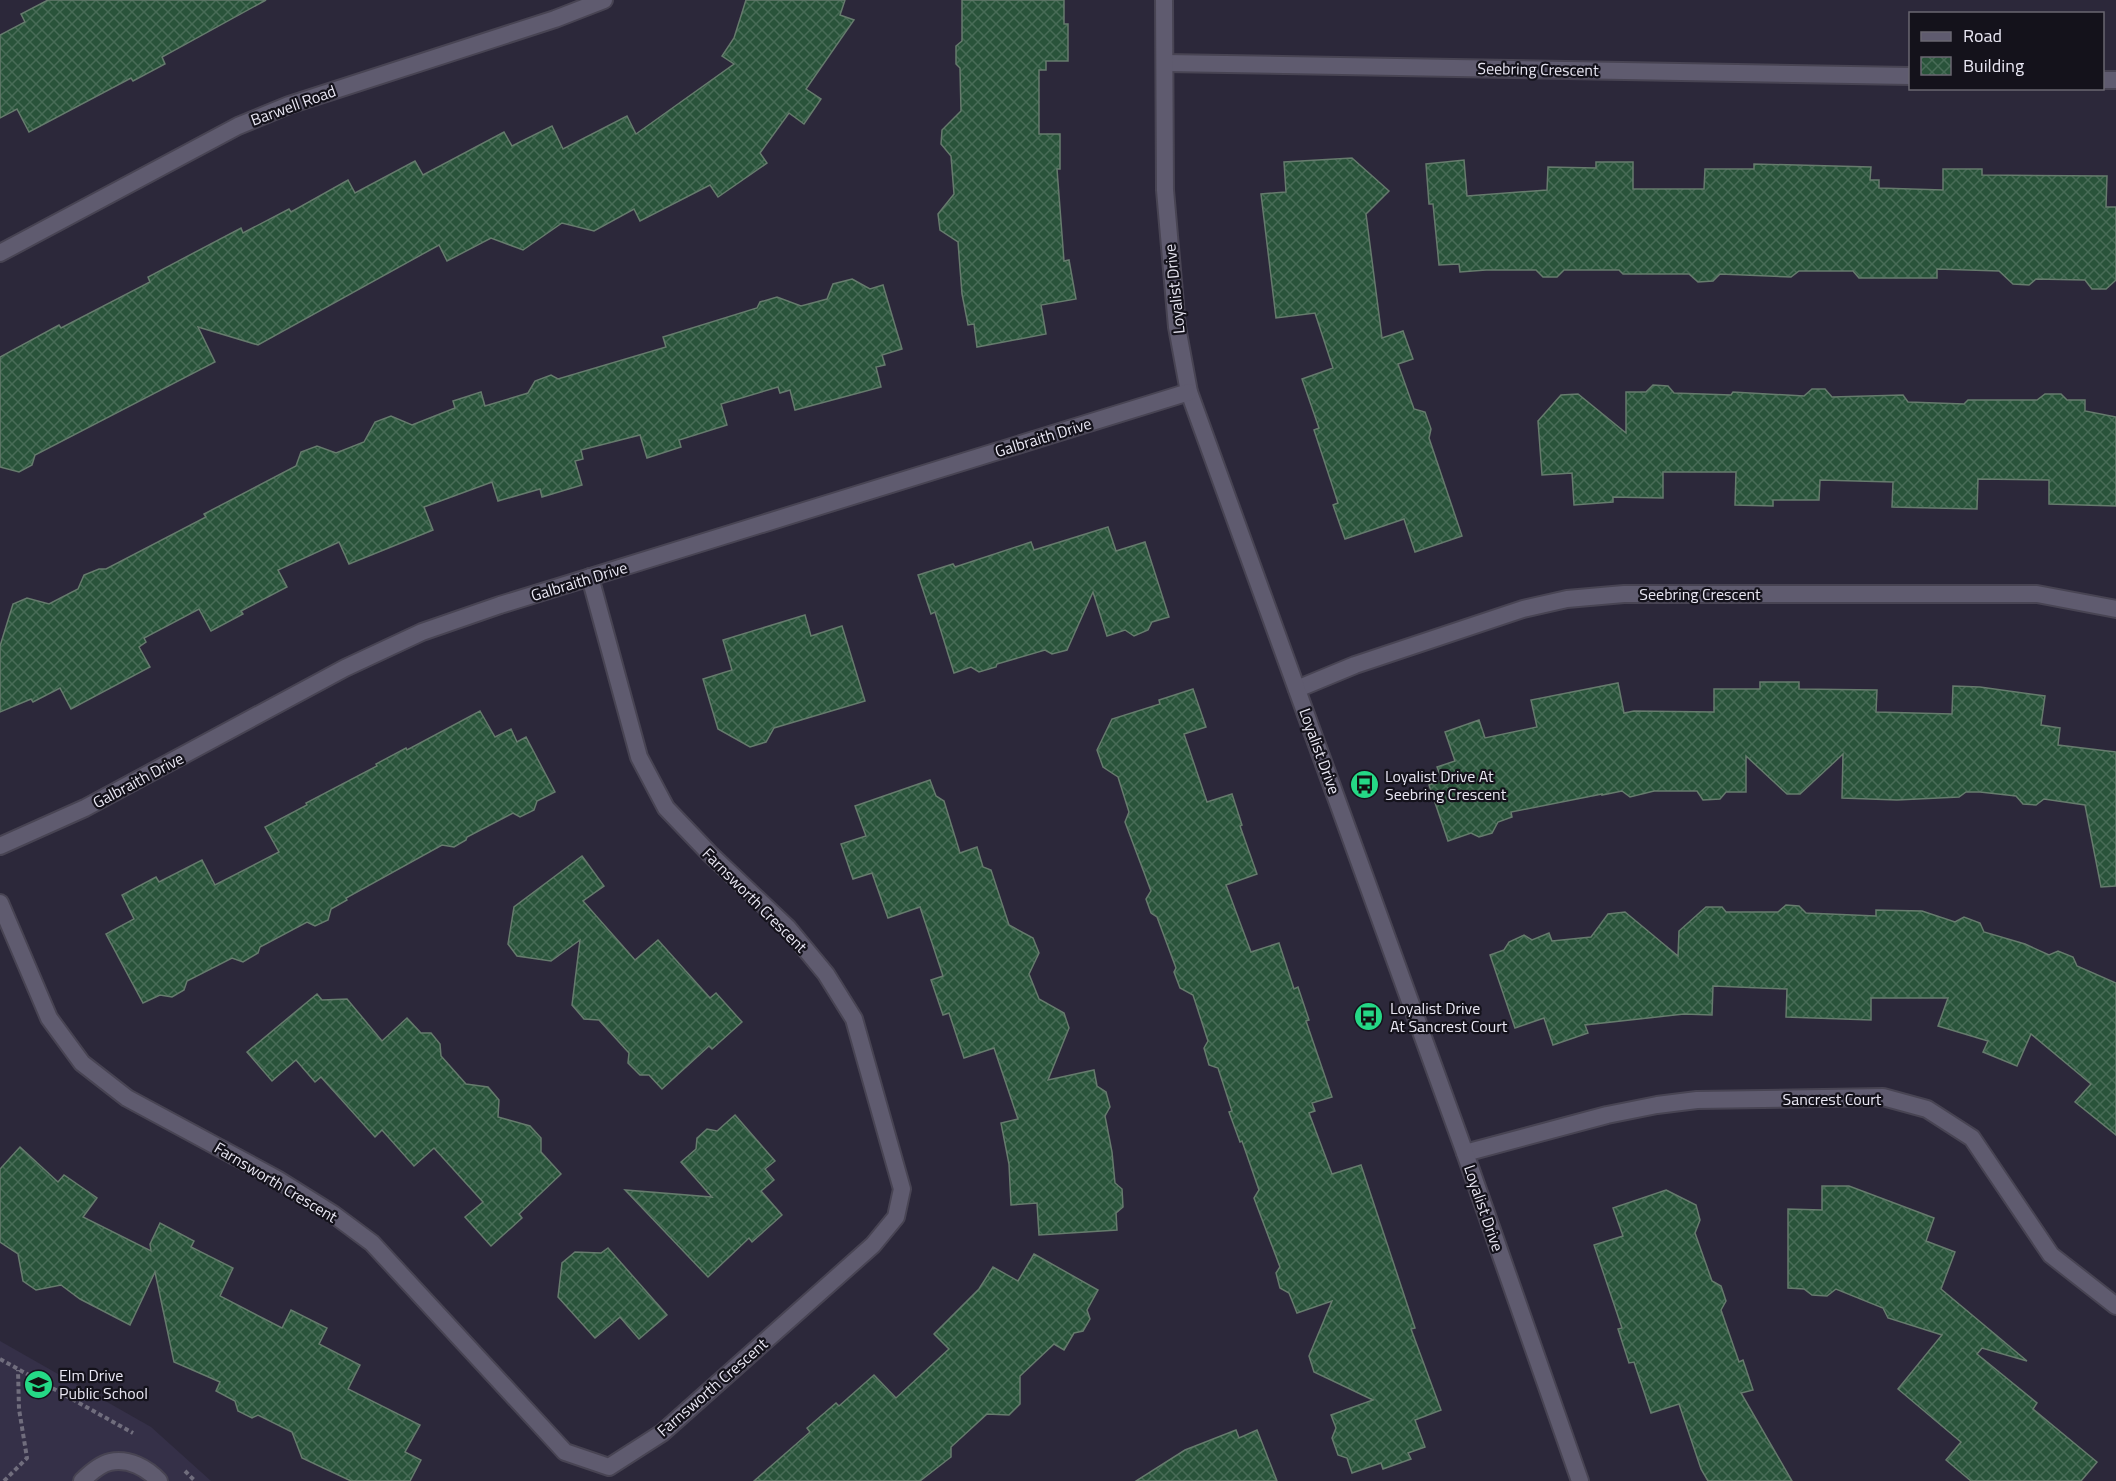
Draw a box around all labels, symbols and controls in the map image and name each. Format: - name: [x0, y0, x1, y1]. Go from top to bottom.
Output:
- legend: [1909, 12, 2104, 90]
- text: Road: [1963, 22, 2002, 49]
- text: Building: [1963, 52, 2024, 79]
- street label: Seebring Crescent: [1477, 56, 1599, 82]
- street label: Barwell Road: [247, 78, 339, 132]
- street label: Loyalist Drive: [1157, 243, 1191, 335]
- street label: Galbraith Drive: [992, 411, 1094, 463]
- street label: Galbraith Drive: [528, 555, 630, 607]
- street label: Seebring Crescent: [1639, 582, 1761, 606]
- street label: Loyalist Drive: [1293, 704, 1347, 798]
- street label: Galbraith Drive: [88, 746, 188, 814]
- place label: Loyalist Drive At Seebring Crescent: [1385, 764, 1507, 806]
- bus stop icon: Loyalist Drive At Seebring Crescent: [1348, 769, 1380, 801]
- street label: Farnsworth Crescent: [697, 842, 813, 958]
- place label: Loyalist Drive At Sancrest Court: [1390, 996, 1508, 1038]
- bus stop icon: Loyalist Drive At Sancrest Court: [1353, 1001, 1385, 1033]
- street label: Sancrest Court: [1783, 1087, 1882, 1111]
- street label: Farnsworth Crescent: [210, 1136, 342, 1229]
- street label: Loyalist Drive: [1458, 1161, 1510, 1255]
- street label: Farnsworth Crescent: [651, 1332, 773, 1442]
- place label: Elm Drive Public School: [59, 1363, 148, 1405]
- school or university icon: Elm Drive Public School: [22, 1368, 54, 1400]

